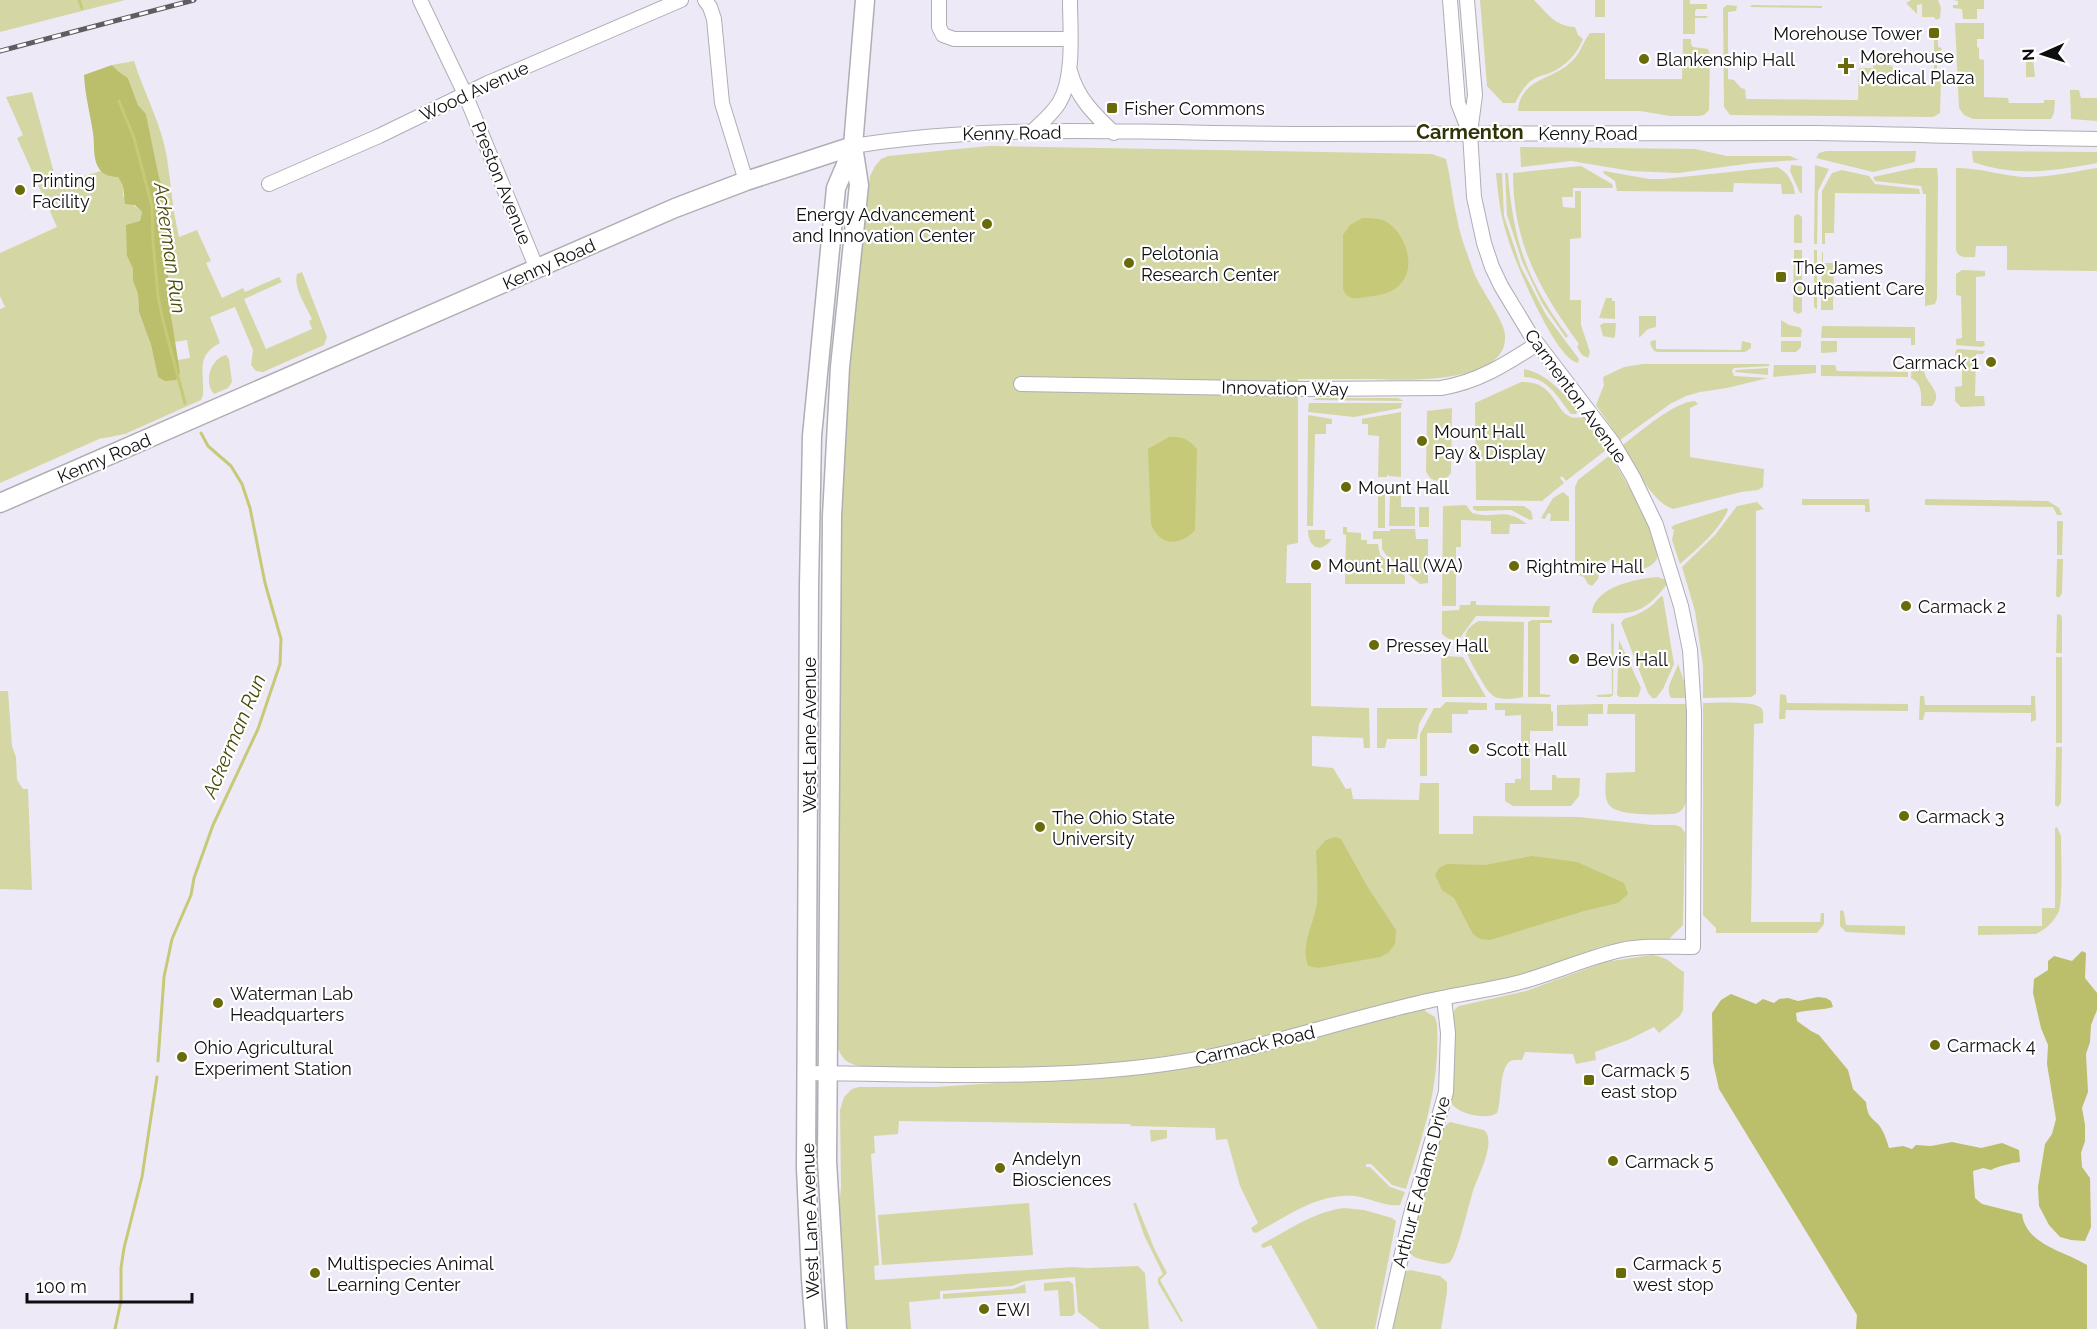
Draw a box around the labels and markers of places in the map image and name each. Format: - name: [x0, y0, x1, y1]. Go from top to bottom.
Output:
- place label: Morehouse Tower: [1773, 23, 1923, 44]
- marker: Morehouse Tower: [1927, 26, 1941, 40]
- place label: Morehouse Medical Plaza: [1860, 46, 1975, 88]
- place label: Blankenship Hall: [1656, 49, 1795, 70]
- marker: Blankenship Hall: [1637, 52, 1651, 66]
- marker: Morehouse Medical Plaza: [1837, 57, 1855, 75]
- place label: Fisher Commons: [1124, 98, 1265, 119]
- marker: Fisher Commons: [1105, 101, 1119, 115]
- place label: Printing Facility: [32, 170, 95, 212]
- marker: Printing Facility: [13, 183, 27, 197]
- place label: Energy Advancement and Innovation Center: [792, 204, 976, 246]
- marker: Energy Advancement and Innovation Center: [980, 217, 994, 231]
- place label: Pelotonia Research Center: [1141, 243, 1280, 285]
- marker: Pelotonia Research Center: [1122, 256, 1136, 270]
- place label: The James Outpatient Care: [1793, 257, 1925, 299]
- marker: The James Outpatient Care: [1774, 270, 1788, 284]
- place label: Carmack 1: [1892, 352, 1979, 373]
- marker: Carmack 1: [1984, 355, 1998, 369]
- place label: Mount Hall Pay & Display: [1434, 421, 1546, 463]
- marker: Mount Hall Pay & Display: [1415, 434, 1429, 448]
- place label: Mount Hall: [1358, 477, 1449, 498]
- marker: Mount Hall: [1339, 480, 1353, 494]
- place label: Mount Hall (WA): [1328, 555, 1463, 576]
- place label: Rightmire Hall: [1526, 556, 1644, 577]
- marker: Mount Hall (WA): [1309, 558, 1323, 572]
- marker: Rightmire Hall: [1507, 559, 1521, 573]
- place label: Carmack 2: [1918, 596, 2006, 617]
- marker: Carmack 2: [1899, 599, 1913, 613]
- place label: Pressey Hall: [1386, 635, 1488, 656]
- marker: Pressey Hall: [1367, 638, 1381, 652]
- place label: Bevis Hall: [1586, 649, 1668, 670]
- marker: Bevis Hall: [1567, 652, 1581, 666]
- place label: Scott Hall: [1486, 739, 1567, 760]
- marker: Scott Hall: [1467, 742, 1481, 756]
- place label: Carmack 3: [1916, 806, 2004, 827]
- place label: The Ohio State University: [1052, 807, 1175, 849]
- marker: Carmack 3: [1897, 809, 1911, 823]
- marker: The Ohio State University: [1033, 820, 1047, 834]
- place label: Waterman Lab Headquarters: [230, 983, 353, 1025]
- marker: Waterman Lab Headquarters: [211, 996, 225, 1010]
- place label: Carmack 4: [1947, 1035, 2036, 1056]
- place label: Ohio Agricultural Experiment Station: [194, 1037, 352, 1079]
- marker: Carmack 4: [1928, 1038, 1942, 1052]
- marker: Ohio Agricultural Experiment Station: [175, 1050, 189, 1064]
- place label: Carmack 5 east stop: [1601, 1060, 1690, 1102]
- marker: Carmack 5 east stop: [1582, 1073, 1596, 1087]
- place label: Andelyn Biosciences: [1012, 1148, 1112, 1190]
- place label: Carmack 5: [1625, 1151, 1714, 1172]
- marker: Carmack 5: [1606, 1154, 1620, 1168]
- marker: Andelyn Biosciences: [993, 1161, 1007, 1175]
- place label: Multispecies Animal Learning Center: [327, 1253, 494, 1295]
- place label: Carmack 5 west stop: [1633, 1253, 1722, 1295]
- marker: Multispecies Animal Learning Center: [308, 1266, 322, 1280]
- marker: Carmack 5 west stop: [1614, 1266, 1628, 1280]
- place label: EWI: [996, 1299, 1030, 1320]
- marker: EWI: [977, 1302, 991, 1316]

